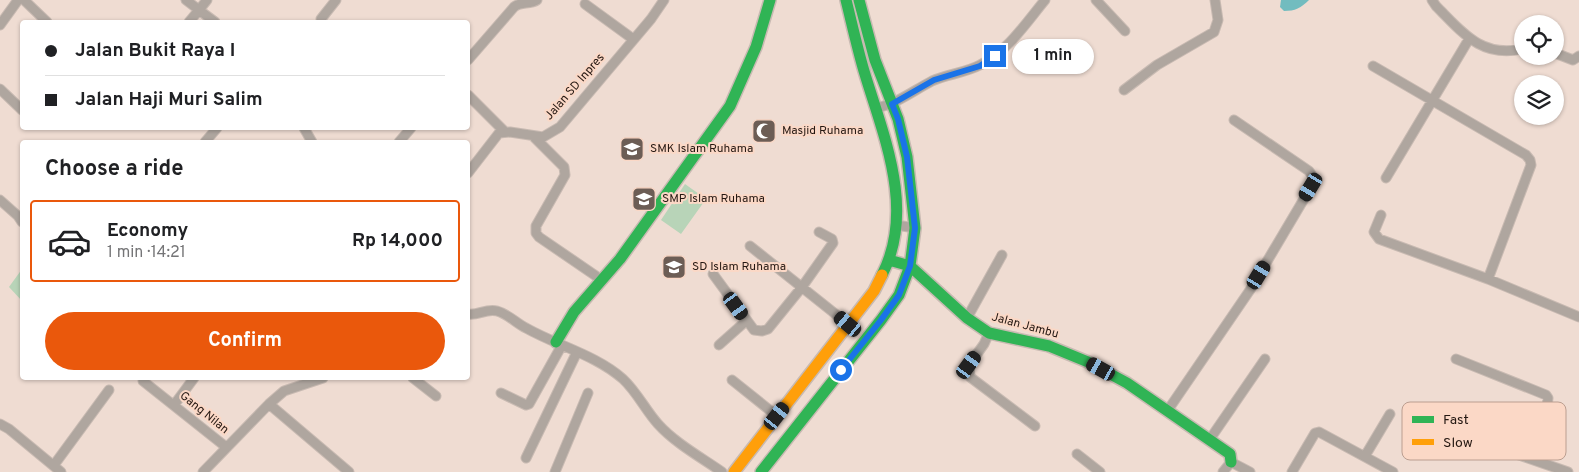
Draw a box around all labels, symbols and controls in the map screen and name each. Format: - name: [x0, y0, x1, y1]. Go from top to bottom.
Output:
- map controls: [1514, 15, 1564, 125]
- button: locate: [1514, 15, 1564, 65]
- callout: 1 min: [1012, 38, 1095, 74]
- text: Jalan Bukit Raya I: [75, 39, 235, 63]
- route end: [984, 45, 1006, 67]
- text: 1 min: [1034, 46, 1072, 66]
- street label: Jalan SD Inpres: [542, 50, 608, 124]
- button: layers: [1514, 75, 1564, 125]
- text: Jalan Haji Muri Salim: [75, 88, 263, 112]
- mosque icon: Masjid Ruhama: [751, 118, 777, 144]
- place label: Masjid Ruhama: [782, 123, 863, 139]
- school or university icon: SMK Islam Ruhama: [619, 136, 645, 162]
- place label: SMK Islam Ruhama: [650, 141, 753, 157]
- text: Choose a ride: [45, 156, 183, 183]
- car: [1296, 170, 1325, 204]
- school or university icon: SMP Islam Ruhama: [631, 186, 657, 212]
- place label: SMP Islam Ruhama: [662, 191, 765, 207]
- icon: car: [47, 219, 92, 264]
- text: Economy: [107, 219, 188, 243]
- text: Rp 14,000: [352, 229, 443, 253]
- text: 1 min · 14:21: [107, 243, 186, 263]
- school or university icon: SD Islam Ruhama: [661, 254, 687, 280]
- car: [1244, 258, 1273, 292]
- place label: SD Islam Ruhama: [692, 259, 786, 275]
- car: [721, 289, 750, 323]
- car: [831, 309, 864, 339]
- street label: Jalan Jambu: [990, 309, 1060, 343]
- button: Confirm: [45, 312, 445, 370]
- car: [954, 348, 983, 382]
- car: [1084, 355, 1117, 383]
- route start: [830, 359, 852, 381]
- street label: Gang Nilan: [176, 388, 232, 438]
- car: [761, 400, 792, 432]
- legend: [1402, 402, 1566, 460]
- text: Fast: [1443, 412, 1469, 429]
- text: Slow: [1443, 435, 1473, 452]

